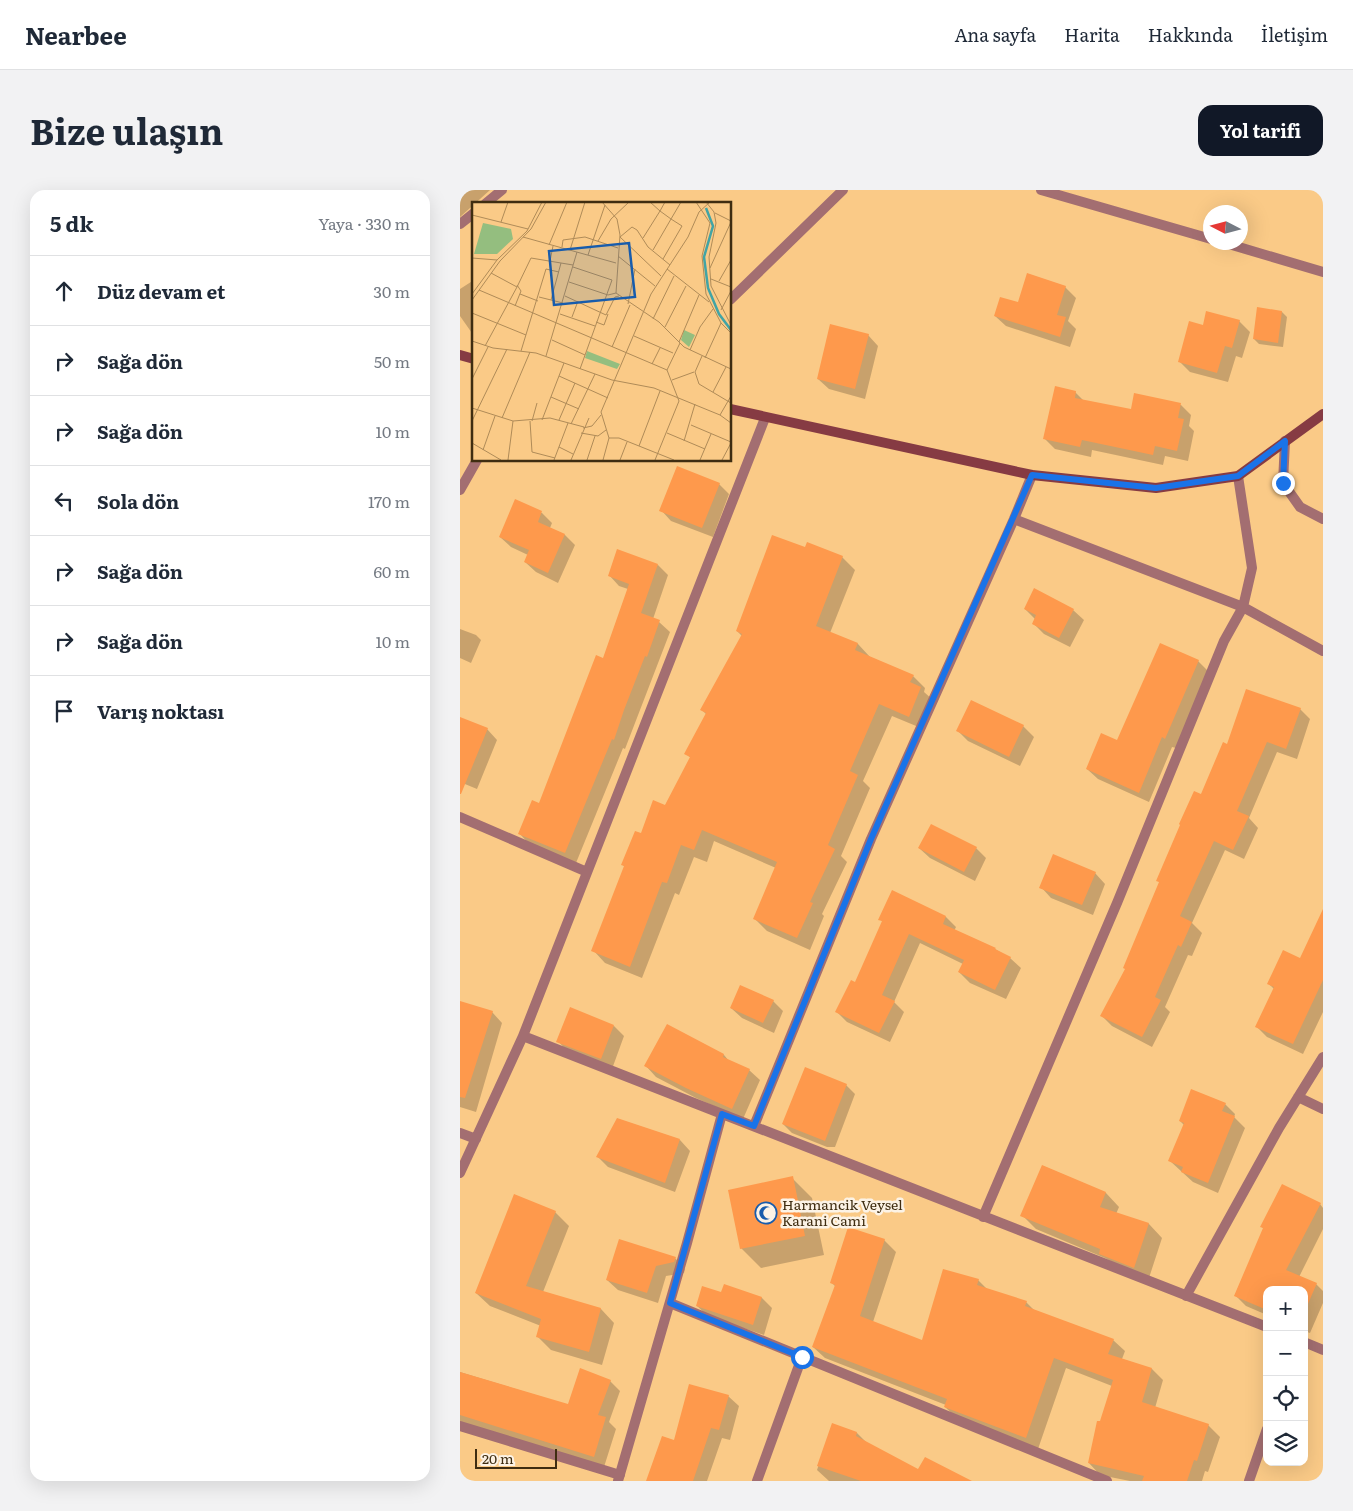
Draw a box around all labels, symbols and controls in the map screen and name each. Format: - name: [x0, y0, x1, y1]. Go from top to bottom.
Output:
- text: Nearbee: [25, 17, 127, 52]
- text: Ana sayfa: [954, 21, 1036, 48]
- text: Harita: [1064, 21, 1120, 48]
- text: Hakkında: [1148, 21, 1233, 48]
- text: İletişim: [1261, 21, 1328, 48]
- text: Bize ulaşın: [30, 104, 223, 156]
- button: Yol tarifi: [1198, 105, 1323, 156]
- inset map: [472, 202, 731, 461]
- north arrow: [1203, 205, 1248, 250]
- text: 5 dk: [50, 207, 94, 238]
- text: Yaya · 330 m: [318, 211, 410, 235]
- icon: ahead: [50, 277, 78, 305]
- text: Düz devam et: [97, 277, 225, 305]
- text: 30 m: [373, 279, 410, 303]
- icon: right: [50, 347, 78, 375]
- text: Sağa dön: [97, 347, 183, 375]
- text: 50 m: [374, 349, 410, 373]
- icon: right: [50, 417, 78, 445]
- text: Sağa dön: [97, 417, 183, 445]
- text: 10 m: [376, 419, 410, 443]
- route end: [1272, 472, 1295, 495]
- icon: left: [50, 487, 78, 515]
- text: Sola dön: [97, 487, 179, 515]
- text: 170 m: [368, 489, 410, 513]
- icon: right: [50, 557, 78, 585]
- text: Sağa dön: [97, 557, 183, 585]
- text: 60 m: [373, 559, 410, 583]
- icon: right: [50, 627, 78, 655]
- text: Sağa dön: [97, 627, 183, 655]
- text: 10 m: [376, 629, 410, 653]
- icon: arrive: [50, 697, 78, 725]
- text: Varış noktası: [97, 697, 224, 725]
- place label: Harmancik Veysel Karani Cami: [782, 1194, 903, 1230]
- mosque icon: Harmancik Veysel Karani Cami: [754, 1201, 778, 1225]
- map controls: [1263, 1286, 1308, 1466]
- button: +: [1263, 1286, 1308, 1331]
- button: −: [1263, 1331, 1308, 1376]
- route start: [791, 1346, 814, 1369]
- button: locate: [1263, 1376, 1308, 1421]
- button: layers: [1263, 1421, 1308, 1466]
- scale bar: [475, 1446, 558, 1469]
- text: 20 m: [482, 1448, 514, 1468]

